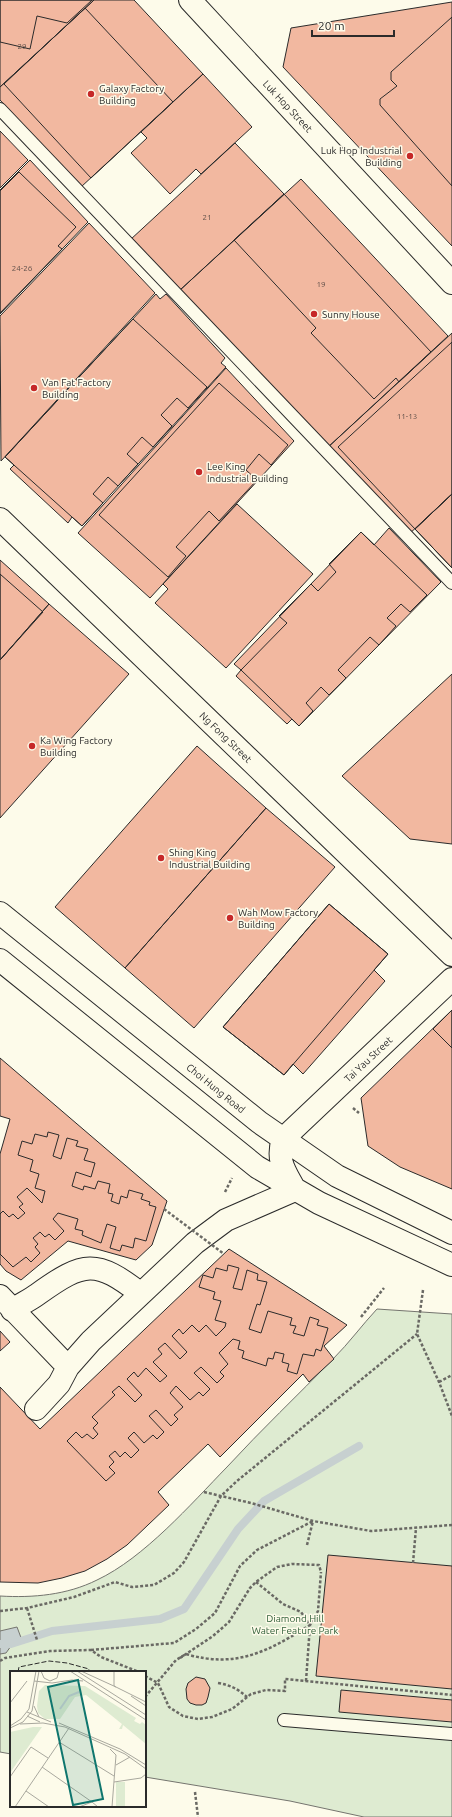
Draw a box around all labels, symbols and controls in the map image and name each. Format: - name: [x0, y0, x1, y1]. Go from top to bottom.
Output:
- scale bar: [312, 12, 394, 38]
- text: 20 m: [318, 19, 345, 32]
- house number: 29: [17, 42, 27, 51]
- street label: Luk Hop Street: [261, 78, 315, 135]
- place label: Galaxy Factory Building: [99, 83, 164, 106]
- marker: Galaxy Factory Building: [86, 89, 96, 99]
- place label: Luk Hop Industrial Building: [321, 145, 402, 168]
- marker: Luk Hop Industrial Building: [405, 151, 415, 161]
- house number: 21: [202, 213, 212, 222]
- house number: 24-26: [12, 264, 33, 273]
- house number: 19: [316, 280, 326, 289]
- marker: Sunny House: [309, 309, 319, 319]
- place label: Sunny House: [322, 309, 380, 320]
- place label: Van Fat Factory Building: [42, 377, 111, 400]
- marker: Van Fat Factory Building: [29, 383, 39, 393]
- house number: 11-13: [397, 412, 417, 421]
- place label: Lee King Industrial Building: [207, 461, 288, 484]
- marker: Lee King Industrial Building: [194, 467, 204, 477]
- street label: Ng Fong Street: [197, 710, 254, 765]
- place label: Ka Wing Factory Building: [40, 735, 113, 758]
- marker: Ka Wing Factory Building: [27, 741, 37, 751]
- place label: Shing King Industrial Building: [169, 847, 250, 870]
- marker: Shing King Industrial Building: [156, 853, 166, 863]
- place label: Wah Mow Factory Building: [238, 907, 318, 930]
- marker: Wah Mow Factory Building: [225, 913, 235, 923]
- street label: Tai Yau Street: [342, 1034, 395, 1084]
- street label: Choi Hung Road: [184, 1061, 247, 1115]
- park label: Diamond Hill Water Feature Park: [252, 1613, 338, 1636]
- inset map: [10, 1671, 146, 1807]

